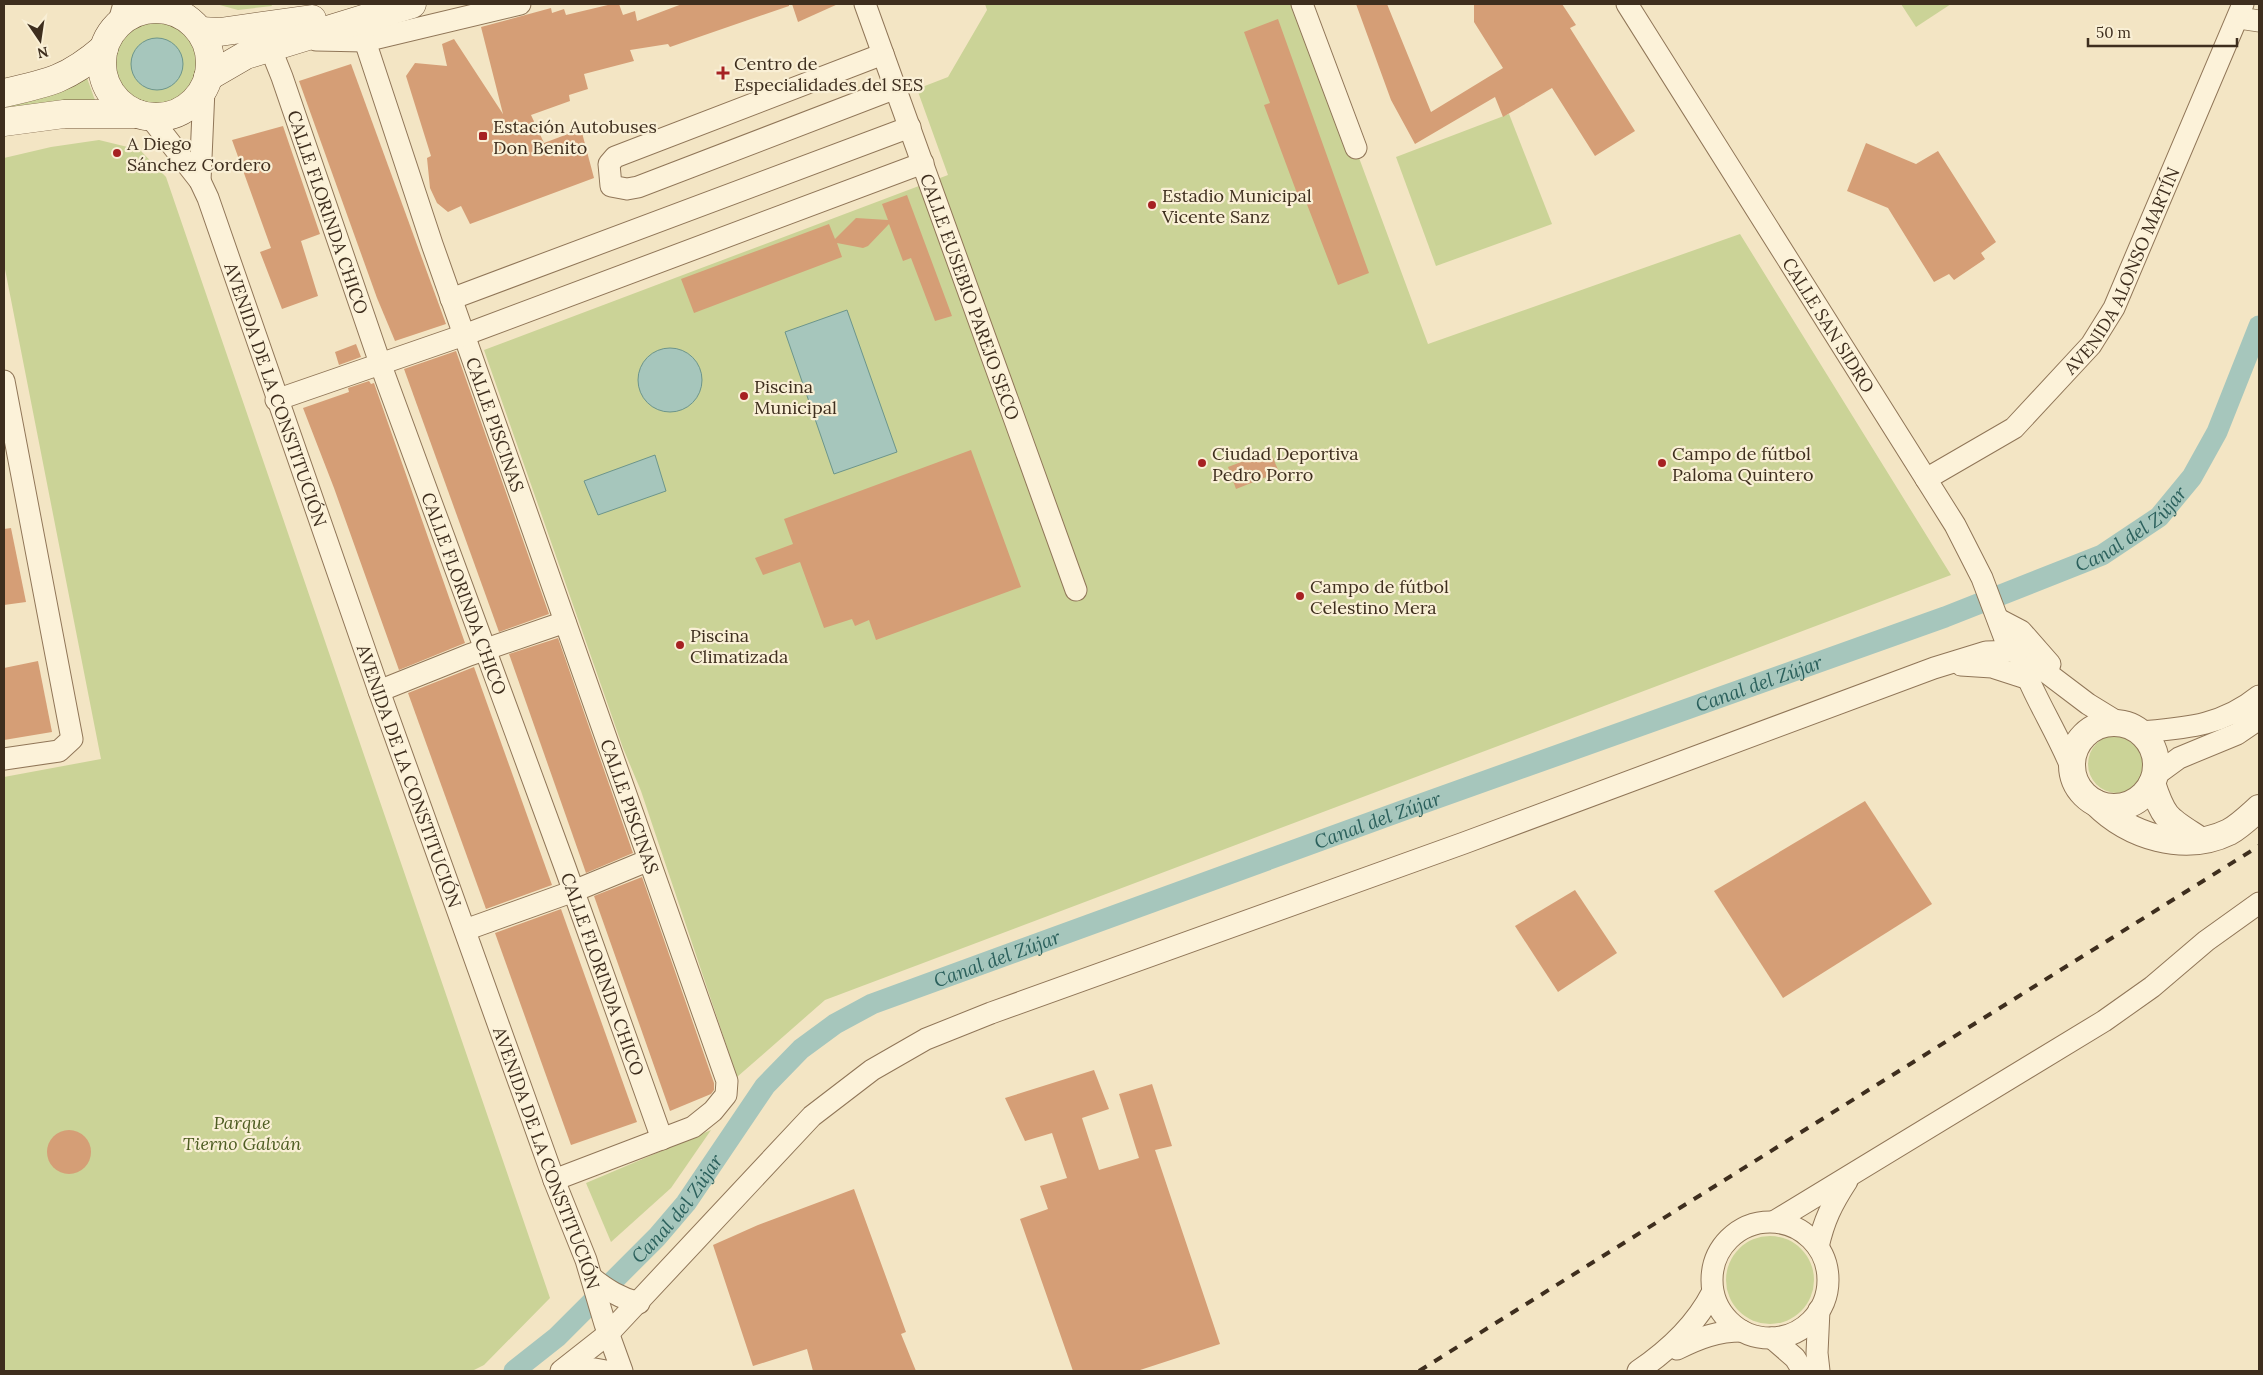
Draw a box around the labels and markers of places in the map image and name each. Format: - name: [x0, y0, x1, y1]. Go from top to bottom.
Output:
- place label: Centro de Especialidades del SES: [734, 52, 923, 96]
- marker: Centro de Especialidades del SES: [716, 66, 730, 80]
- place label: Estación Autobuses Don Benito: [493, 115, 657, 159]
- marker: Estación Autobuses Don Benito: [477, 130, 489, 142]
- place label: A Diego Sánchez Cordero: [126, 132, 271, 176]
- marker: A Diego Sánchez Cordero: [111, 147, 123, 159]
- place label: Estadio Municipal Vicente Sanz: [1161, 184, 1312, 228]
- marker: Estadio Municipal Vicente Sanz: [1146, 199, 1158, 211]
- place label: Piscina Municipal: [754, 375, 837, 419]
- marker: Piscina Municipal: [738, 390, 750, 402]
- place label: Ciudad Deportiva Pedro Porro: [1212, 442, 1359, 486]
- place label: Campo de fútbol Paloma Quintero: [1672, 442, 1813, 486]
- marker: Ciudad Deportiva Pedro Porro: [1196, 457, 1208, 469]
- marker: Campo de fútbol Paloma Quintero: [1656, 457, 1668, 469]
- place label: Campo de fútbol Celestino Mera: [1310, 575, 1449, 619]
- marker: Campo de fútbol Celestino Mera: [1294, 590, 1306, 602]
- place label: Piscina Climatizada: [690, 624, 788, 668]
- marker: Piscina Climatizada: [674, 639, 686, 651]

